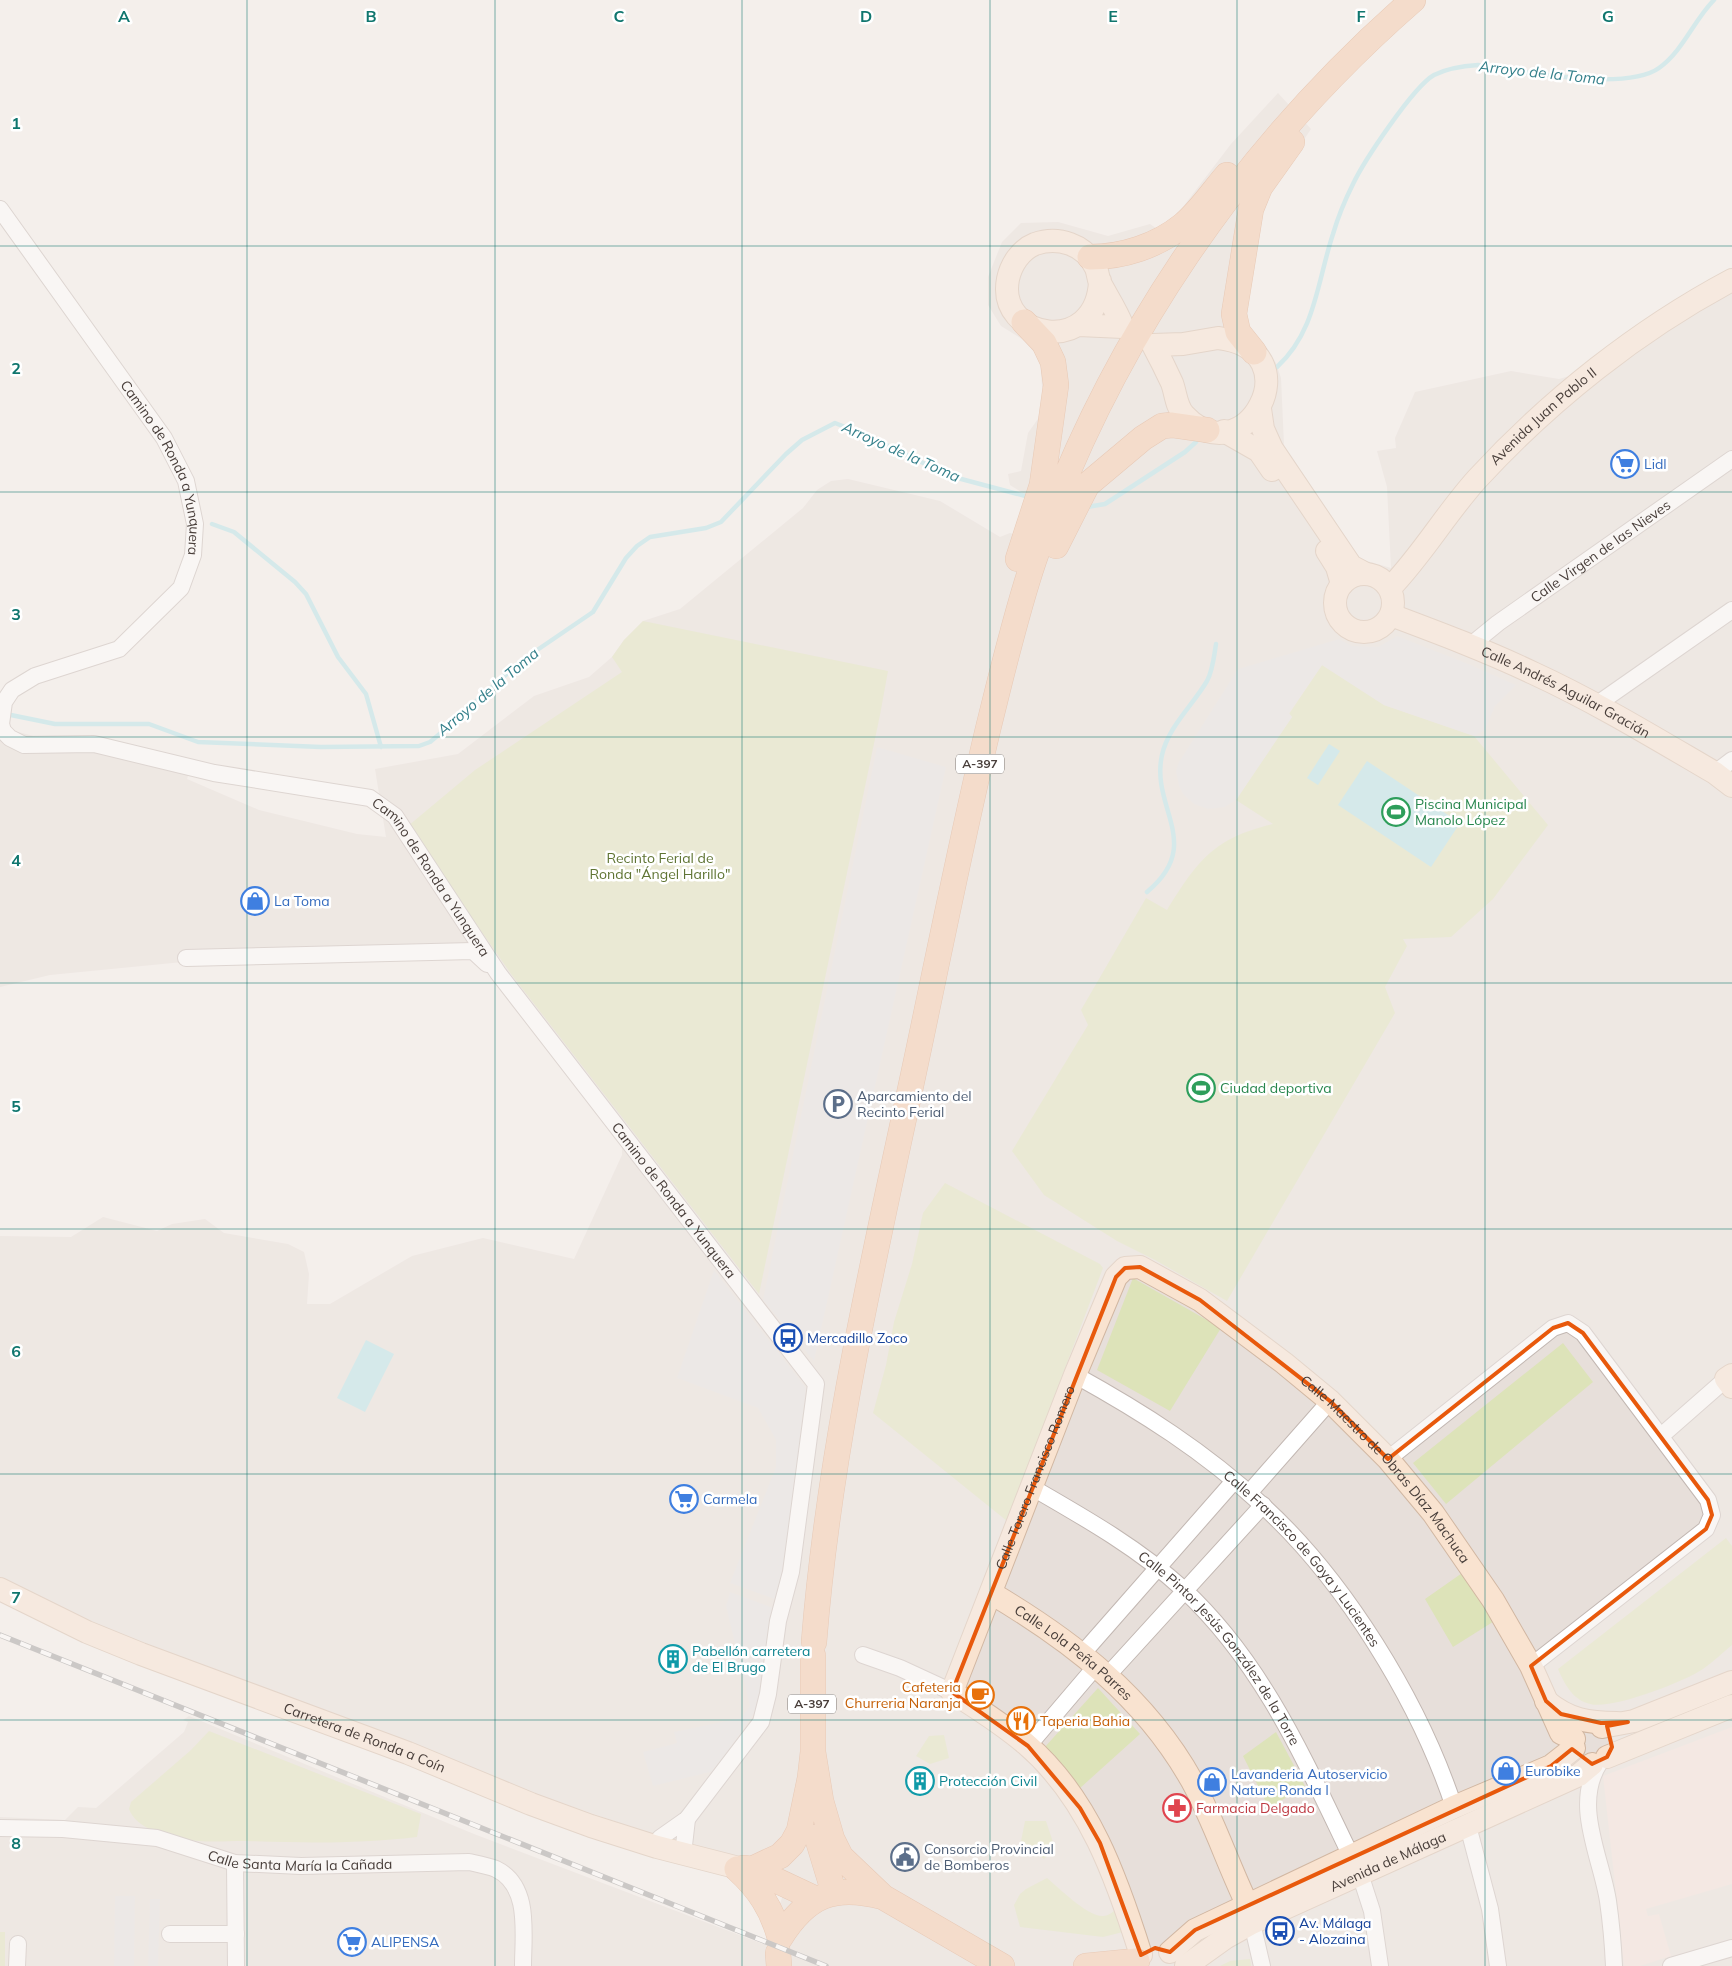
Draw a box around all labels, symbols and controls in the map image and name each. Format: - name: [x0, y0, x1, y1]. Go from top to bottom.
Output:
- text: A: [118, 6, 130, 26]
- text: B: [365, 6, 377, 26]
- text: C: [614, 6, 625, 26]
- text: D: [860, 6, 872, 26]
- text: E: [1108, 6, 1118, 26]
- text: F: [1356, 6, 1366, 26]
- text: G: [1602, 6, 1614, 26]
- water label: Arroyo de la Toma: [1477, 56, 1606, 89]
- text: 1: [11, 113, 21, 133]
- text: 2: [11, 358, 21, 378]
- street label: Avenida Juan Pablo II: [1486, 363, 1600, 469]
- street label: Camino de Ronda a Yunquera: [117, 377, 204, 556]
- water label: Arroyo de la Toma: [838, 417, 963, 486]
- supermarket icon: Lidl: [1610, 449, 1640, 479]
- place label: Lidl: [1644, 455, 1667, 473]
- street label: Calle Virgen de las Nieves: [1527, 496, 1674, 606]
- text: 3: [11, 604, 21, 624]
- street label: Calle Andrés Aguilar Gracián: [1478, 642, 1653, 742]
- water label: Arroyo de la Toma: [432, 644, 542, 740]
- road number: A-397: [956, 754, 1004, 774]
- street label: Camino de Ronda a Yunquera: [368, 793, 494, 960]
- place label: Piscina Municipal Manolo López: [1415, 795, 1527, 829]
- sports icon: Piscina Municipal Manolo López: [1381, 797, 1411, 827]
- park label: Recinto Ferial de Ronda "Ángel Harillo": [590, 849, 730, 883]
- text: 4: [11, 850, 21, 870]
- shop icon: La Toma: [240, 886, 270, 916]
- place label: La Toma: [274, 892, 330, 910]
- sports icon: Ciudad deportiva: [1186, 1073, 1216, 1103]
- place label: Ciudad deportiva: [1220, 1079, 1332, 1097]
- place label: Aparcamiento del Recinto Ferial: [857, 1087, 972, 1121]
- parking icon: Aparcamiento del Recinto Ferial: [823, 1089, 853, 1119]
- text: 5: [11, 1096, 21, 1116]
- street label: Camino de Ronda a Yunquera: [608, 1119, 740, 1282]
- bus stop icon: Mercadillo Zoco: [773, 1323, 803, 1353]
- place label: Mercadillo Zoco: [807, 1329, 908, 1347]
- text: 6: [11, 1341, 21, 1361]
- street label: Calle Maestro de Obras Díaz Machuca: [1297, 1371, 1474, 1567]
- street label: Calle Torero Francisco Romero: [991, 1383, 1079, 1572]
- street label: Calle Francisco de Goya y Lucientes: [1220, 1466, 1384, 1650]
- supermarket icon: Carmela: [669, 1484, 699, 1514]
- place label: Carmela: [703, 1490, 757, 1508]
- street label: Calle Pintor Jesús González de la Torre: [1135, 1547, 1304, 1748]
- text: 7: [11, 1587, 21, 1607]
- street label: Calle Lola Peña Parres: [1011, 1601, 1136, 1704]
- place label: Pabellón carretera de El Brugo: [692, 1642, 811, 1676]
- building icon: Pabellón carretera de El Brugo: [658, 1644, 688, 1674]
- place label: Cafeteria Churreria Naranja: [845, 1678, 961, 1712]
- cafe icon: Cafeteria Churreria Naranja: [965, 1680, 995, 1710]
- road number: A-397: [788, 1695, 836, 1714]
- street label: Carretera de Ronda a Coín: [281, 1699, 448, 1777]
- restaurant icon: Taperia Bahia: [1006, 1706, 1036, 1736]
- place label: Taperia Bahia: [1040, 1712, 1130, 1730]
- shop icon: Eurobike: [1491, 1756, 1521, 1786]
- place label: Eurobike: [1525, 1762, 1581, 1780]
- place label: Lavanderia Autoservicio Nature Ronda I: [1231, 1765, 1388, 1799]
- building icon: Protección Civil: [905, 1766, 935, 1796]
- shop icon: Lavanderia Autoservicio Nature Ronda I: [1197, 1767, 1227, 1797]
- place label: Protección Civil: [939, 1772, 1037, 1790]
- pharmacy icon: Farmacia Delgado: [1162, 1793, 1192, 1823]
- place label: Farmacia Delgado: [1196, 1799, 1315, 1817]
- street label: Avenida de Málaga: [1327, 1827, 1449, 1896]
- text: 8: [11, 1833, 21, 1853]
- place label: Consorcio Provincial de Bomberos: [924, 1840, 1054, 1874]
- public building icon: Consorcio Provincial de Bomberos: [890, 1842, 920, 1872]
- street label: Calle Santa María la Cañada: [205, 1846, 393, 1875]
- place label: Av. Málaga - Alozaina: [1299, 1914, 1372, 1948]
- bus stop icon: Av. Málaga - Alozaina: [1265, 1916, 1295, 1946]
- supermarket icon: ALIPENSA: [337, 1927, 367, 1957]
- place label: ALIPENSA: [371, 1933, 440, 1951]

